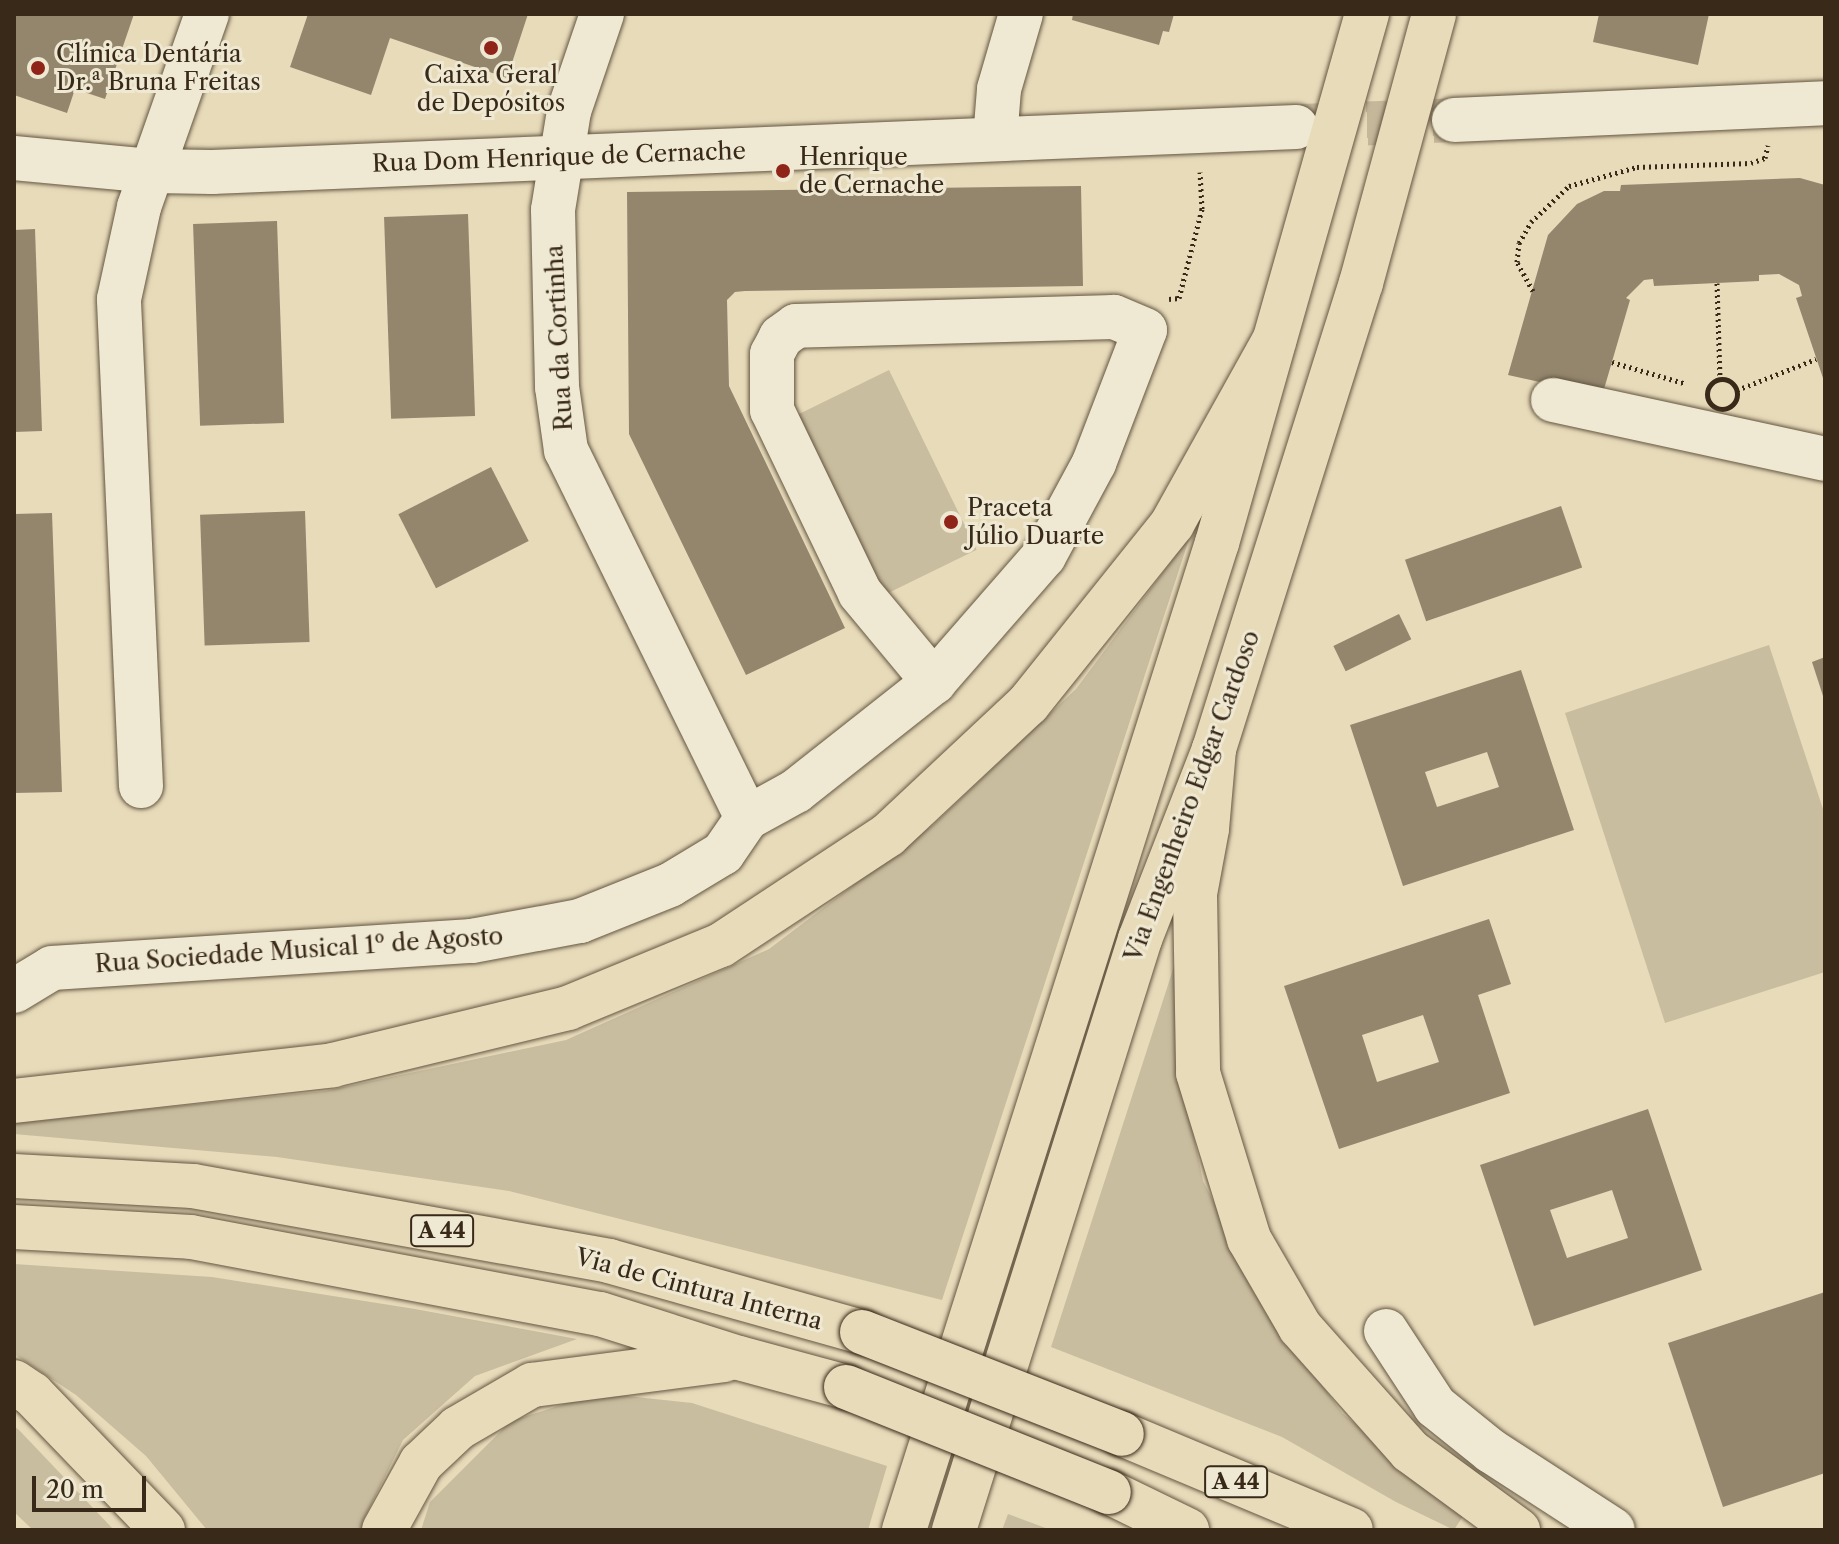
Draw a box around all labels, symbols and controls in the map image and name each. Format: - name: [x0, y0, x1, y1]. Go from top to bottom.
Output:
- marker: Caixa Geral de Depósitos: [482, 39, 500, 57]
- place label: Clínica Dentária Dr.ª Bruna Freitas: [56, 40, 261, 96]
- marker: Clínica Dentária Dr.ª Bruna Freitas: [27, 57, 49, 79]
- place label: Caixa Geral de Depósitos: [417, 61, 565, 117]
- street label: Rua Dom Henrique de Cernache: [371, 136, 747, 178]
- place label: Henrique de Cernache: [799, 143, 944, 199]
- marker: Henrique de Cernache: [774, 162, 792, 180]
- street label: Rua da Cortinha: [540, 244, 578, 432]
- place label: Praceta Júlio Duarte: [967, 494, 1104, 550]
- marker: Praceta Júlio Duarte: [942, 513, 960, 531]
- street label: Via Engenheiro Edgar Cardoso: [1118, 626, 1266, 966]
- street label: Rua Sociedade Musical 1º de Agosto: [93, 921, 505, 979]
- road number: A 44: [408, 1213, 476, 1249]
- street label: Via de Cintura Interna: [572, 1242, 826, 1336]
- scale bar: [36, 1460, 150, 1510]
- road number: A 44: [1202, 1464, 1270, 1500]
- text: 20 m: [46, 1475, 104, 1504]

